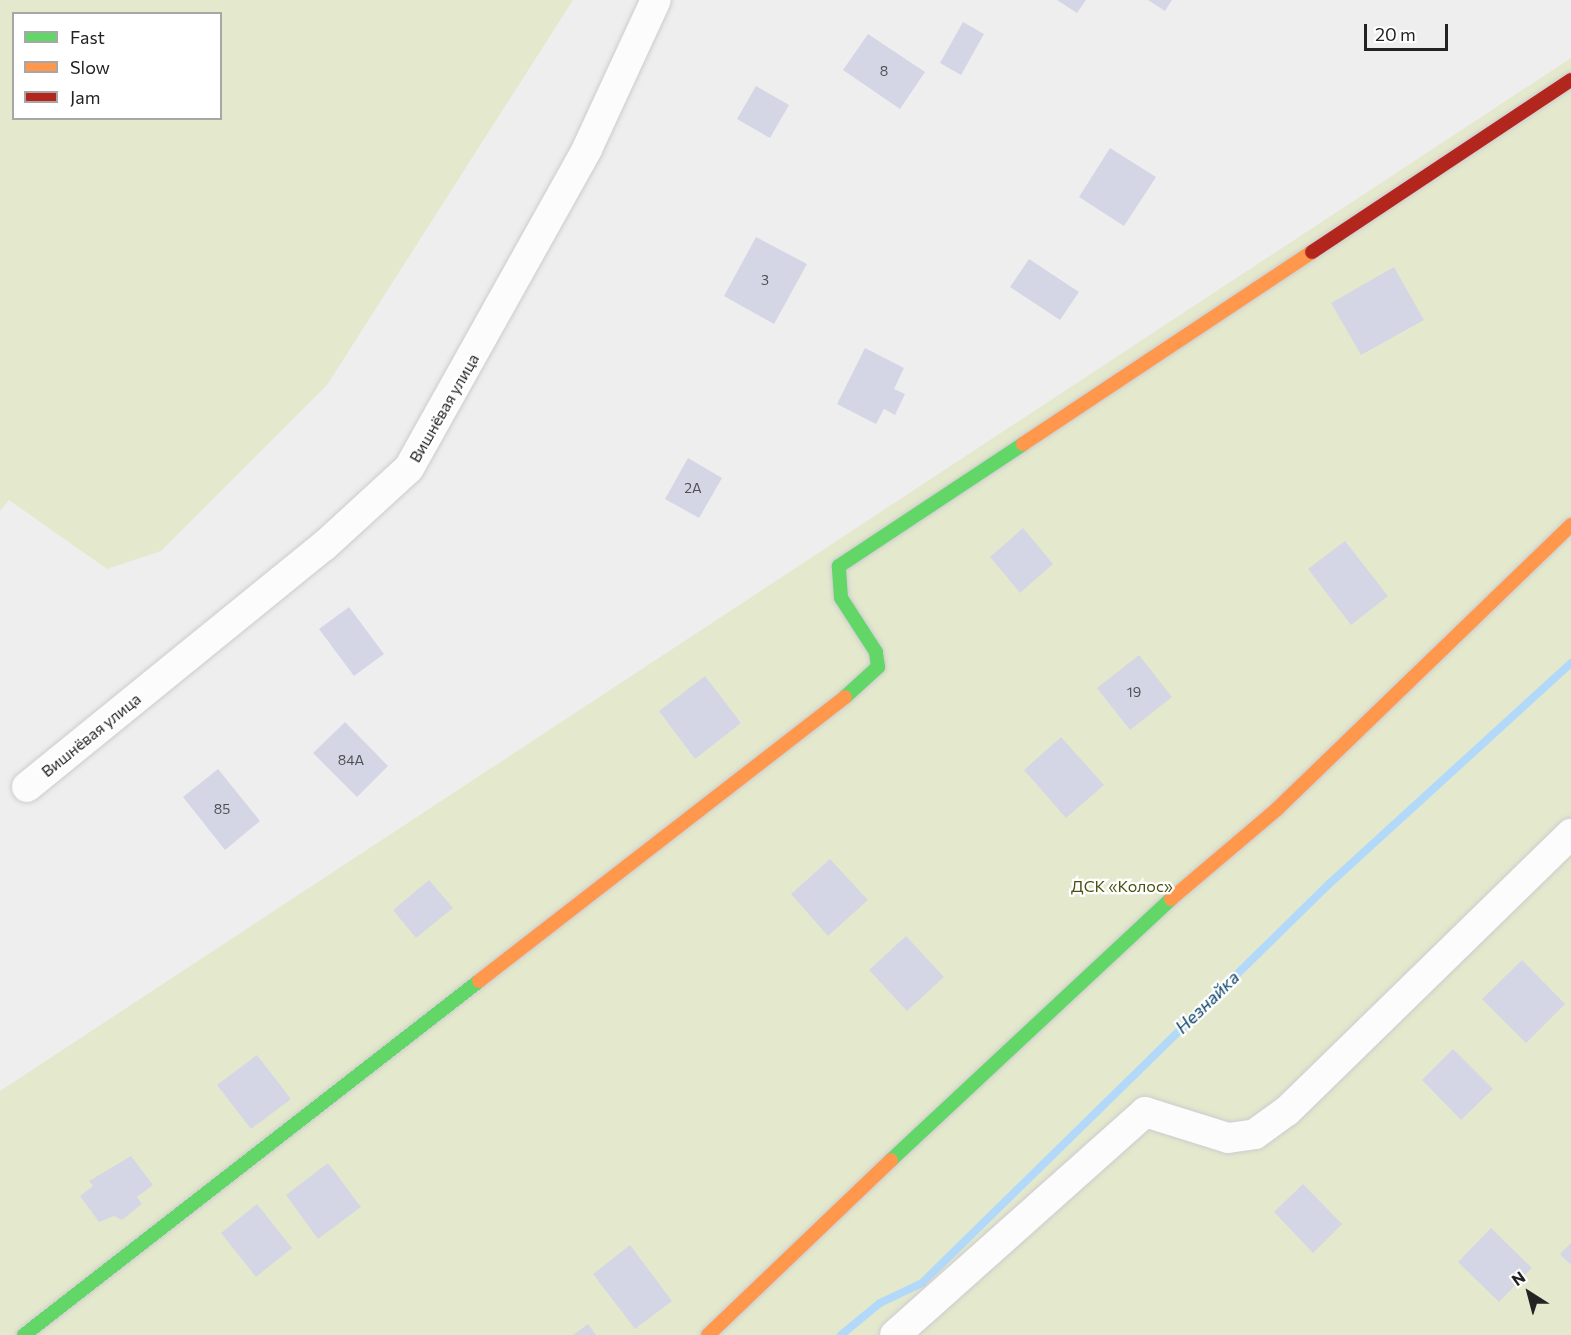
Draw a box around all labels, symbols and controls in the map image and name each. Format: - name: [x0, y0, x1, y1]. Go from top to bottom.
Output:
- legend: [12, 12, 222, 120]
- scale bar: [1367, 12, 1451, 50]
- text: 20 m: [1375, 23, 1416, 45]
- text: Fast: [70, 26, 105, 48]
- text: Slow: [70, 56, 110, 78]
- house number: 8: [880, 63, 888, 79]
- text: Jam: [70, 86, 100, 108]
- house number: 3: [761, 272, 769, 288]
- street label: Вишнёвая улица: [405, 350, 483, 466]
- house number: 2А: [684, 480, 702, 496]
- house number: 19: [1127, 684, 1141, 700]
- street label: Вишнёвая улица: [37, 689, 145, 781]
- house number: 84А: [338, 752, 364, 768]
- house number: 85: [214, 801, 230, 817]
- park label: ДСК «Колос»: [1071, 876, 1173, 896]
- water label: Незнайка: [1171, 966, 1243, 1038]
- north arrow: [1499, 1263, 1559, 1323]
- text: N: [1508, 1267, 1529, 1289]

